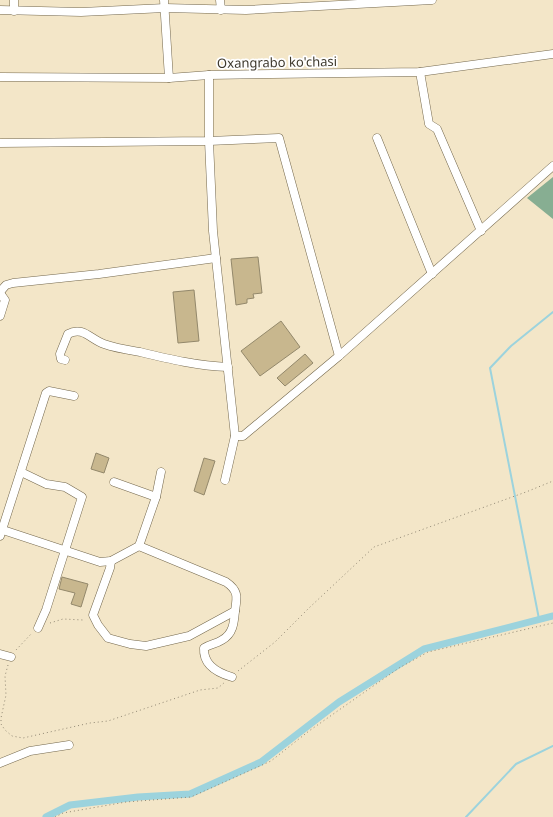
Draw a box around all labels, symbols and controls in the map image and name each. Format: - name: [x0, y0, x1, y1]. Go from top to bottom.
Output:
- street label: Oxangrabo ko'chasi: [217, 52, 337, 72]

